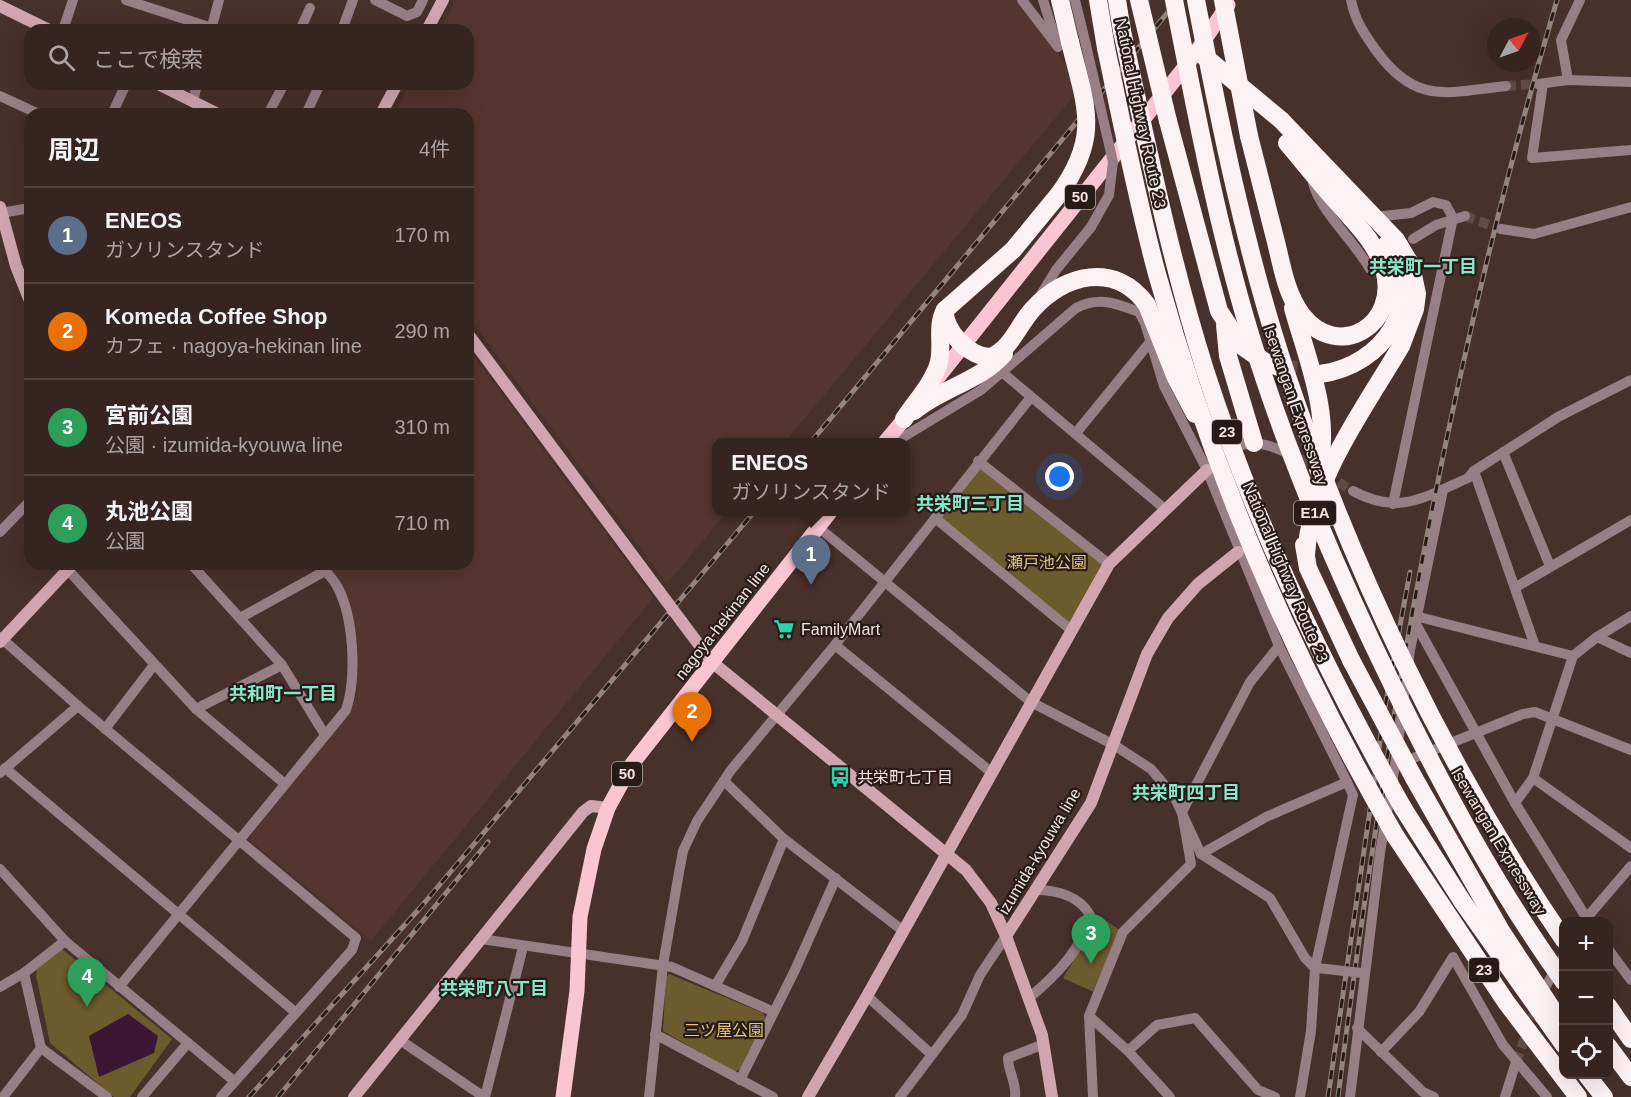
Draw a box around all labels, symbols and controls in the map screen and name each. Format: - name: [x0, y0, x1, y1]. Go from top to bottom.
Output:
- street label: National Highway Route 23: [1112, 17, 1169, 210]
- north arrow: [1487, 18, 1541, 72]
- search box: [24, 24, 474, 90]
- icon: search: [45, 41, 78, 74]
- text: ここで検索: [93, 47, 203, 72]
- text: 周辺: [48, 135, 100, 165]
- text: 4件: [419, 138, 450, 160]
- road number: 50: [1065, 185, 1095, 209]
- text: ENEOS: [105, 208, 182, 233]
- text: 1: [62, 224, 73, 246]
- text: 170 m: [394, 224, 450, 246]
- text: ガソリンスタンド: [105, 239, 265, 261]
- district label: 共栄町一丁目: [1369, 257, 1477, 277]
- text: Komeda Coffee Shop: [105, 304, 327, 329]
- text: 2: [62, 320, 73, 342]
- text: 290 m: [394, 320, 450, 342]
- street label: Isewangan Expressway: [1260, 323, 1331, 487]
- text: カフェ · nagoya-hekinan line: [105, 335, 362, 357]
- text: 宮前公園: [105, 403, 193, 428]
- text: 3: [62, 416, 73, 438]
- text: 310 m: [394, 416, 450, 438]
- road number: 23: [1212, 420, 1242, 444]
- text: 公園 · izumida-kyouwa line: [105, 434, 343, 456]
- popup: [712, 438, 910, 516]
- text: ENEOS: [731, 450, 808, 475]
- your location: [1045, 462, 1074, 491]
- street label: National Highway Route 23: [1240, 480, 1331, 665]
- text: ガソリンスタンド: [731, 481, 891, 503]
- district label: 共栄町三丁目: [916, 494, 1024, 514]
- text: 丸池公園: [105, 499, 193, 524]
- road number: E1A: [1294, 501, 1336, 525]
- text: 4: [62, 512, 73, 534]
- text: 710 m: [394, 512, 450, 534]
- text: 公園: [105, 530, 145, 552]
- pin: 1: [792, 536, 830, 585]
- park label: 瀬戸池公園: [1007, 554, 1087, 571]
- street label: nagoya-hekinan line: [672, 560, 773, 683]
- supermarket icon: FamilyMart: [772, 617, 796, 641]
- place label: FamilyMart: [801, 621, 881, 638]
- district label: 共和町一丁目: [229, 684, 337, 704]
- pin: 2: [672, 692, 712, 742]
- road number: 50: [612, 762, 642, 786]
- bus stop icon: 共栄町七丁目: [828, 765, 852, 789]
- street label: Isewangan Expressway: [1448, 765, 1549, 918]
- place label: 共栄町七丁目: [857, 769, 953, 786]
- district label: 共栄町四丁目: [1132, 783, 1240, 803]
- street label: izumida-kyouwa line: [995, 785, 1084, 917]
- pin: 3: [1072, 914, 1110, 964]
- map controls: [1559, 917, 1613, 1079]
- button: +: [1559, 917, 1613, 971]
- pin: 4: [68, 958, 106, 1007]
- road number: 23: [1469, 958, 1499, 982]
- button: −: [1559, 971, 1613, 1025]
- district label: 共栄町八丁目: [440, 979, 548, 999]
- park label: 三ツ屋公園: [684, 1022, 764, 1039]
- button: locate: [1559, 1025, 1613, 1079]

